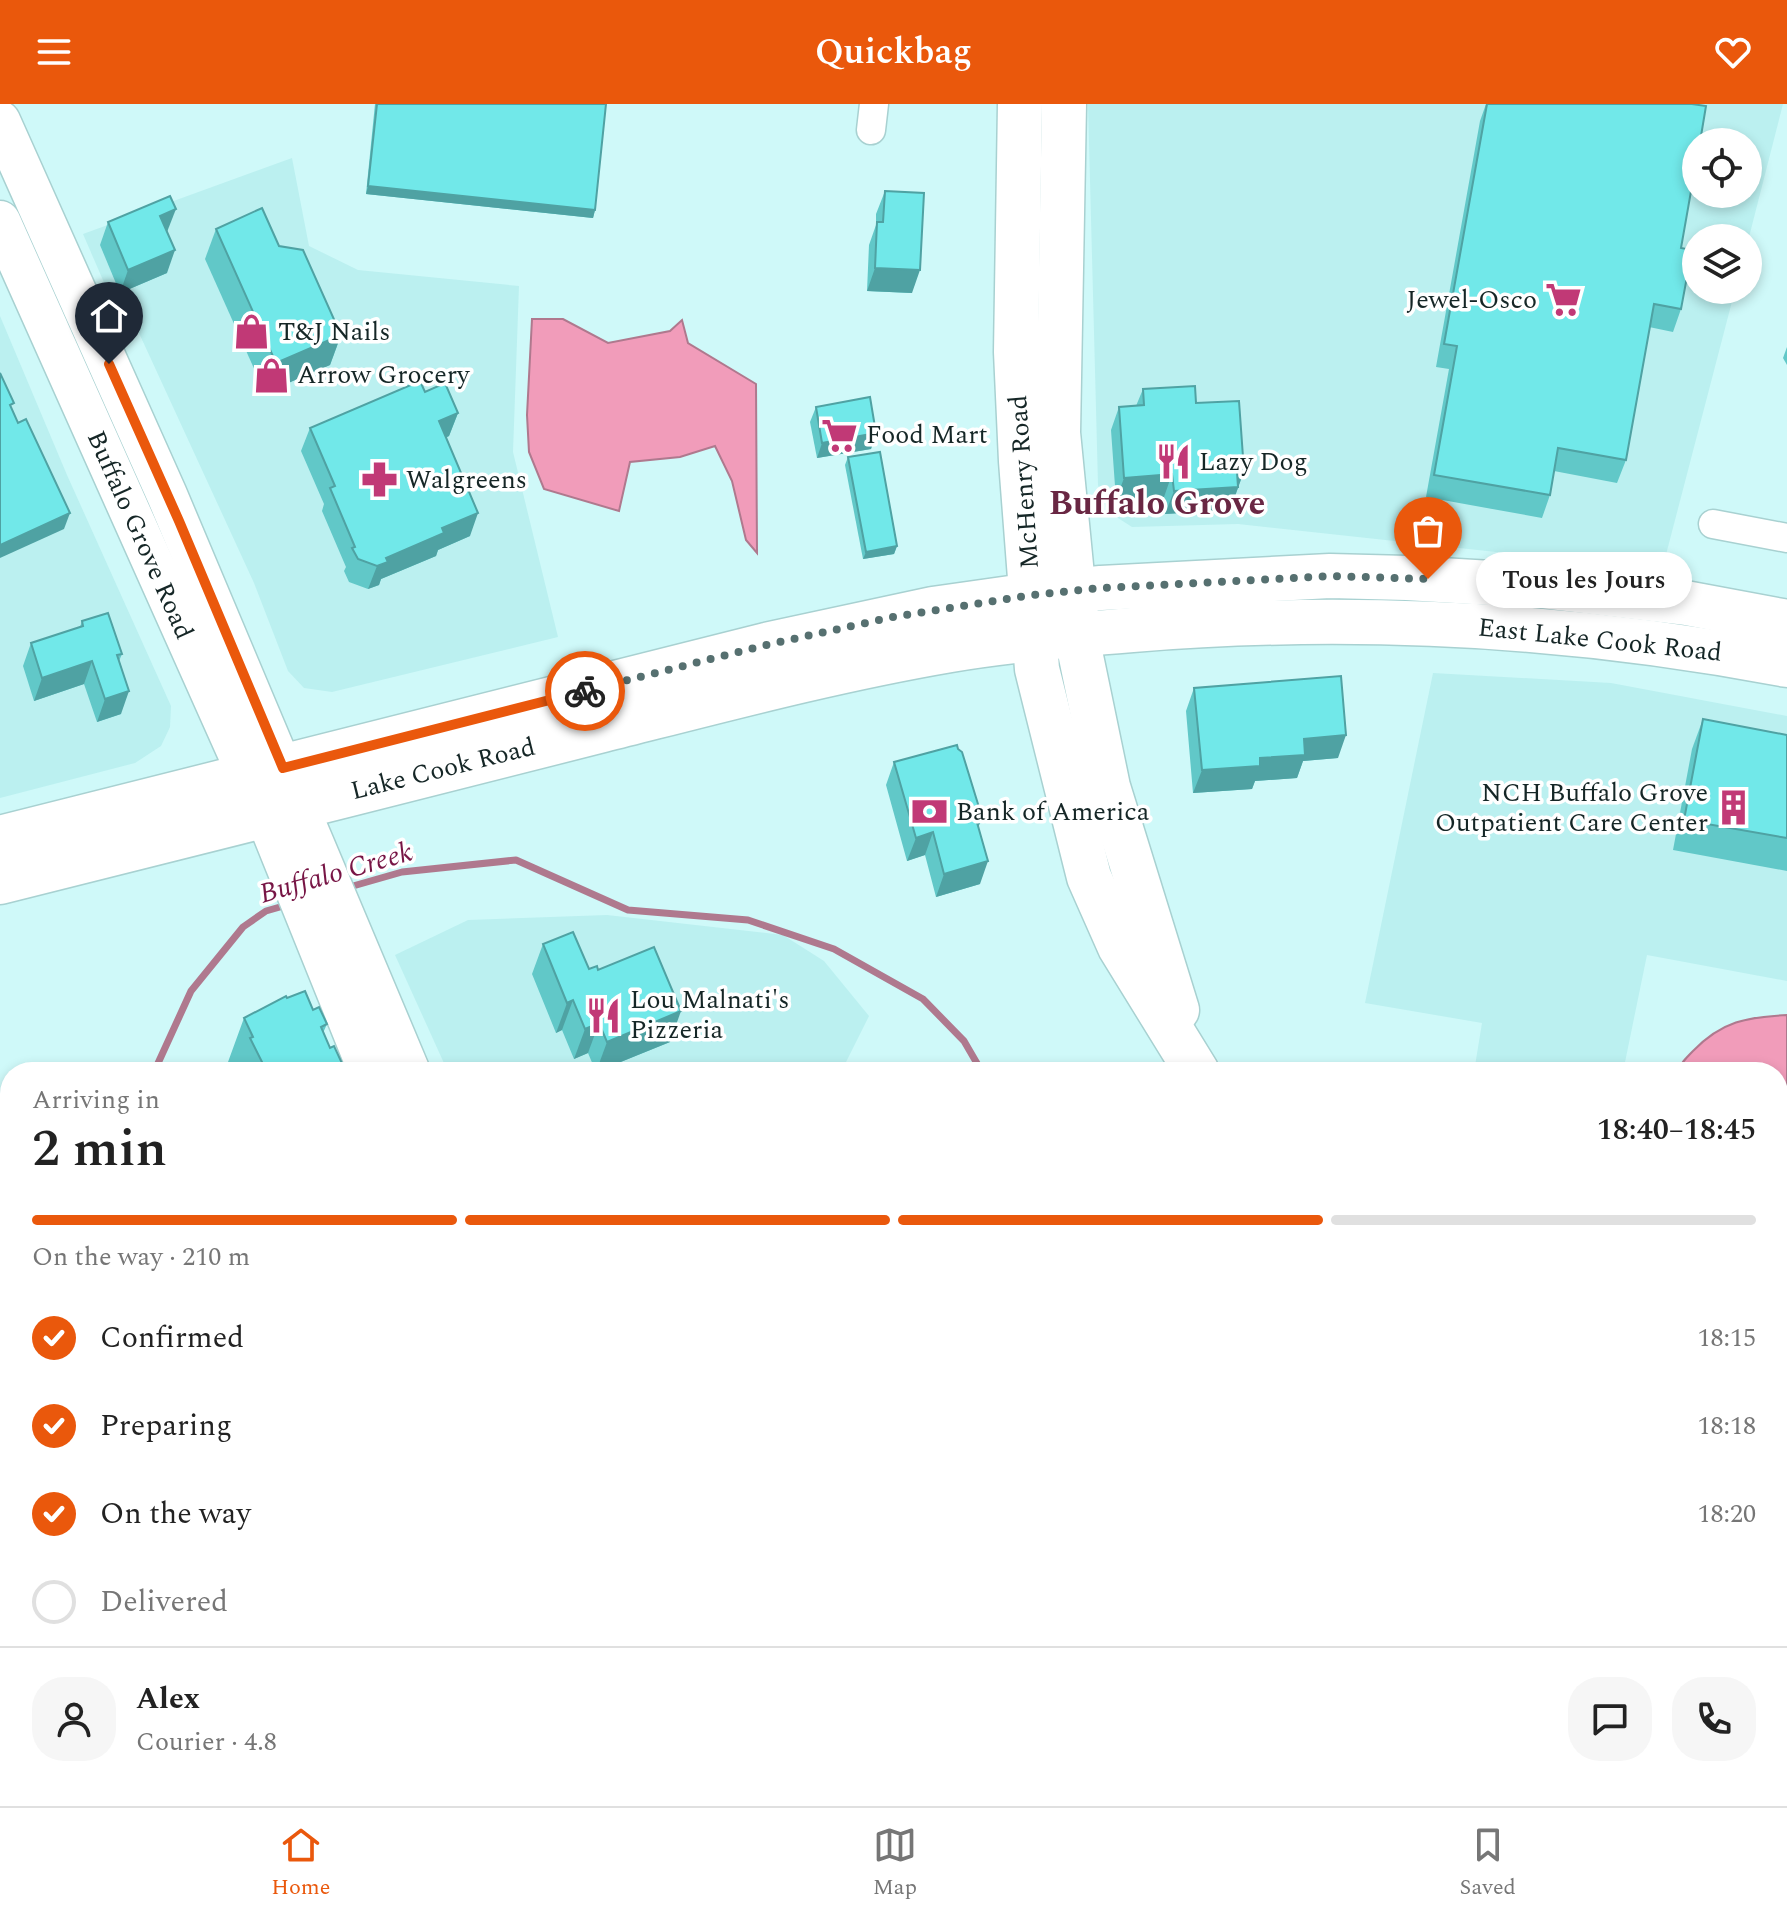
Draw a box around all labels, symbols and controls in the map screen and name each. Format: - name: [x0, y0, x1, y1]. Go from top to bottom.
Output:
- text: Quickbag: [815, 25, 972, 80]
- icon: menu: [32, 30, 76, 74]
- icon: heart: [1711, 30, 1755, 74]
- map controls: [1682, 128, 1762, 304]
- button: locate: [1682, 128, 1762, 208]
- button: layers: [1682, 224, 1762, 304]
- place label: Jewel-Osco: [1407, 280, 1537, 320]
- supermarket icon: Jewel-Osco: [1544, 281, 1582, 319]
- pin: [75, 282, 143, 364]
- icon: home: [87, 294, 131, 338]
- place label: T&J Nails: [278, 312, 390, 352]
- shop icon: T&J Nails: [233, 313, 271, 351]
- place label: Arrow Grocery: [297, 355, 471, 395]
- shop icon: Arrow Grocery: [252, 356, 290, 394]
- street label: McHenry Road: [998, 394, 1050, 570]
- place label: Food Mart: [866, 415, 988, 455]
- supermarket icon: Food Mart: [821, 416, 859, 454]
- street label: Buffalo Grove Road: [76, 424, 204, 646]
- place label: Lazy Dog: [1199, 442, 1308, 482]
- restaurant icon: Lazy Dog: [1154, 443, 1192, 481]
- place label: Walgreens: [406, 460, 527, 500]
- pharmacy icon: Walgreens: [361, 461, 399, 499]
- district label: Buffalo Grove: [1049, 478, 1265, 530]
- pin: [1394, 497, 1462, 579]
- icon: bag: [1406, 509, 1450, 553]
- callout: Tous les Jours: [1476, 551, 1692, 607]
- text: Tous les Jours: [1502, 560, 1666, 600]
- street label: East Lake Cook Road: [1476, 607, 1724, 673]
- courier: [545, 651, 625, 731]
- icon: bike: [563, 669, 607, 713]
- street label: Lake Cook Road: [347, 727, 539, 811]
- place label: NCH Buffalo Grove Outpatient Care Center: [1435, 773, 1708, 843]
- building icon: NCH Buffalo Grove Outpatient Care Center: [1715, 789, 1753, 827]
- place label: Bank of America: [956, 792, 1150, 832]
- bank icon: Bank of America: [911, 793, 949, 831]
- water label: Buffalo Creek: [254, 831, 418, 915]
- place label: Lou Malnati's Pizzeria: [630, 980, 790, 1050]
- restaurant icon: Lou Malnati's Pizzeria: [585, 996, 623, 1034]
- text: Arriving in: [32, 1080, 160, 1120]
- text: 18:40–18:45: [1597, 1107, 1756, 1153]
- text: 2 min: [32, 1110, 167, 1189]
- text: On the way · 210 m: [32, 1237, 250, 1277]
- text: Confirmed: [100, 1315, 244, 1361]
- icon: check: [32, 1316, 76, 1360]
- text: 18:15: [1697, 1318, 1756, 1358]
- text: Preparing: [100, 1403, 232, 1449]
- icon: check: [32, 1404, 76, 1448]
- text: 18:18: [1697, 1406, 1756, 1446]
- text: On the way: [100, 1491, 251, 1537]
- icon: check: [32, 1492, 76, 1536]
- text: 18:20: [1697, 1494, 1756, 1534]
- text: Delivered: [100, 1579, 228, 1625]
- text: Alex: [136, 1676, 200, 1722]
- button: person: [32, 1677, 116, 1761]
- button: chat: [1568, 1677, 1652, 1761]
- button: phone: [1672, 1677, 1756, 1761]
- text: Courier · 4.8: [136, 1722, 277, 1762]
- tab: Home: [271, 1823, 330, 1904]
- tab: Map: [873, 1823, 917, 1904]
- tab: Saved: [1459, 1823, 1516, 1904]

